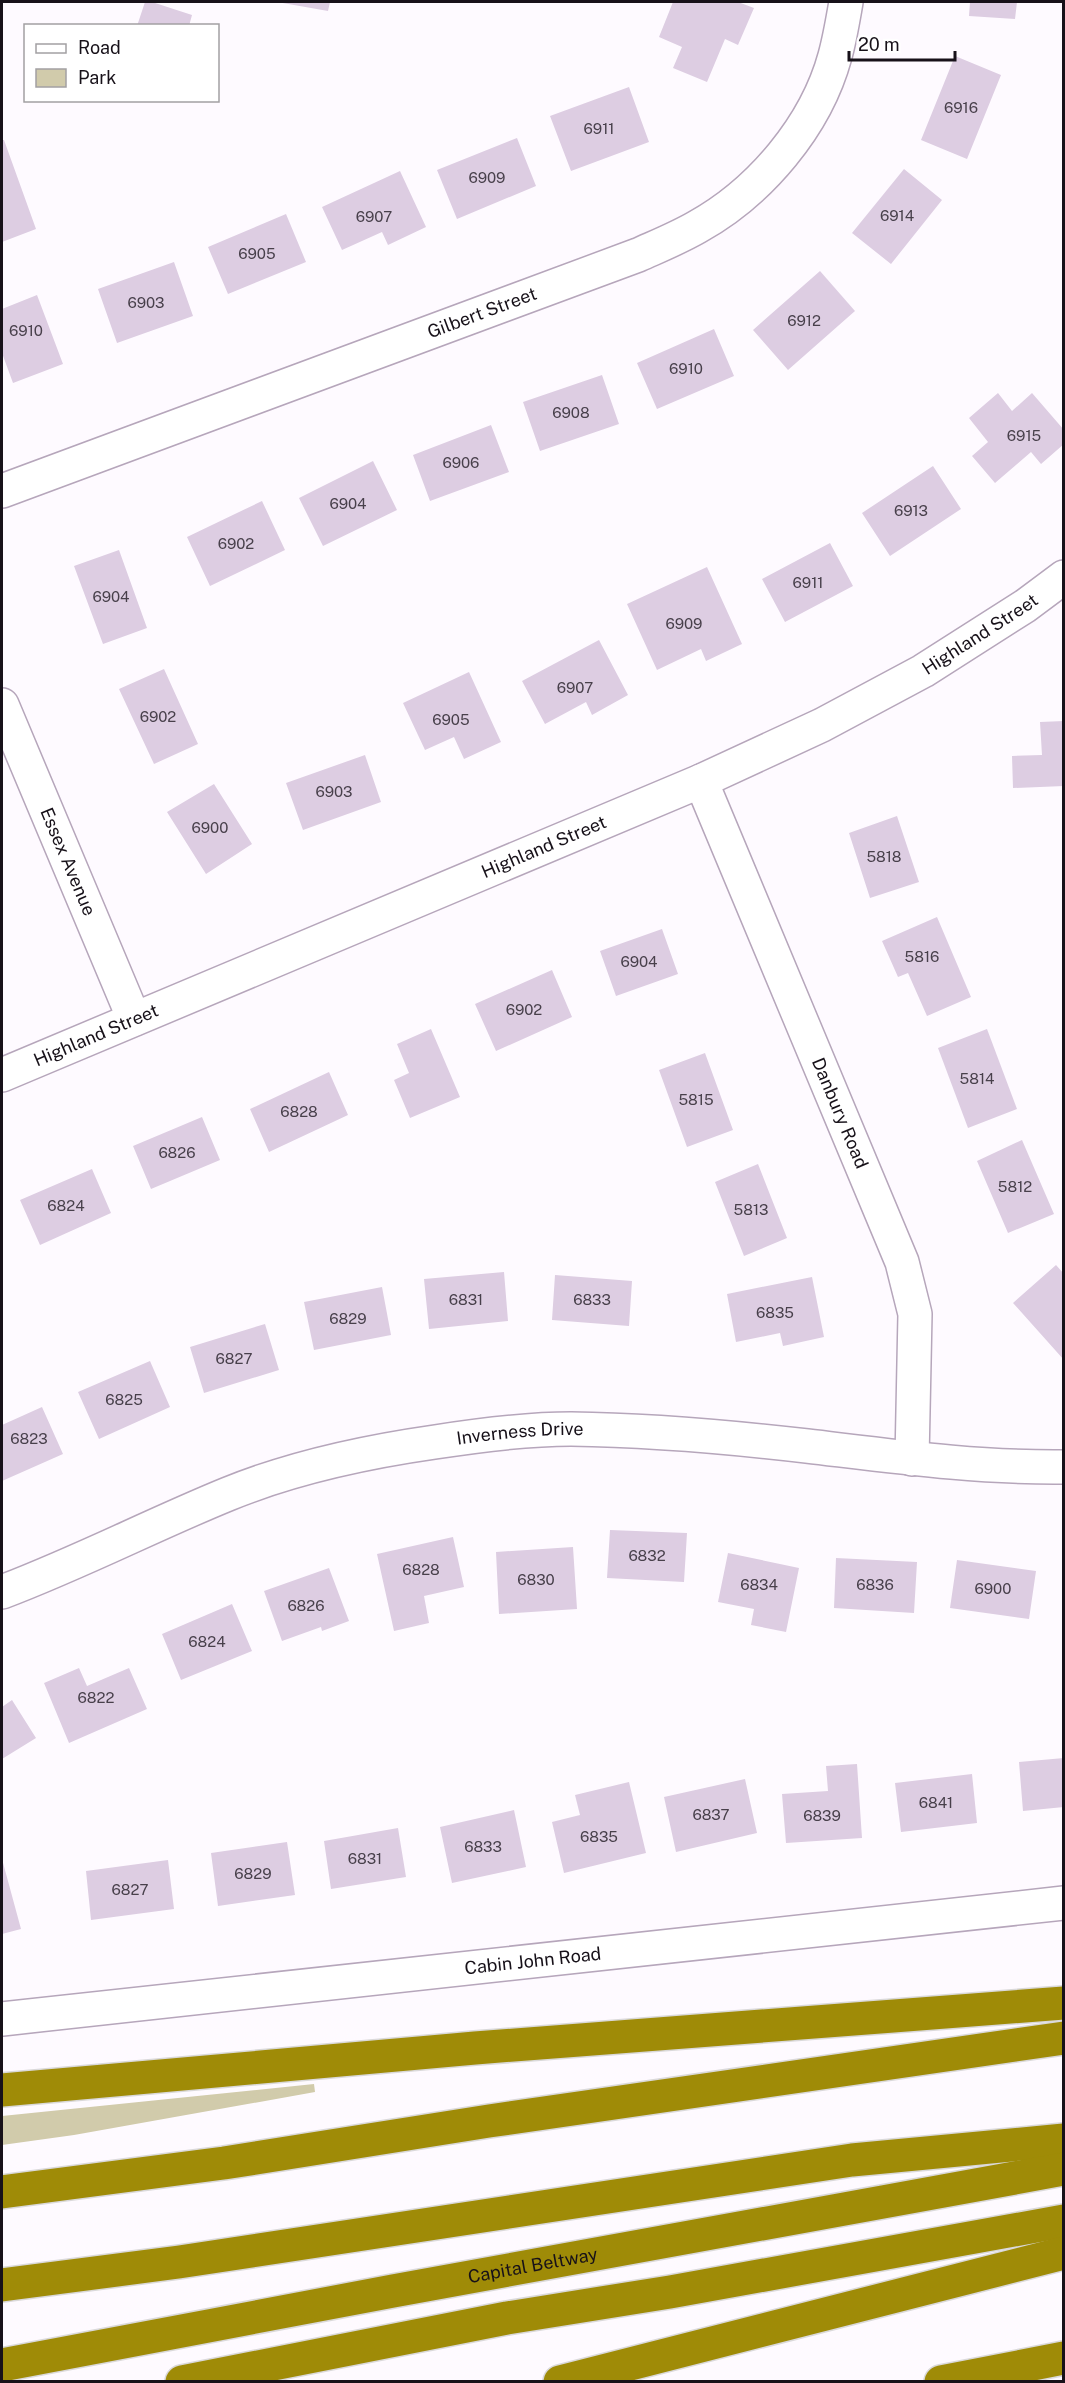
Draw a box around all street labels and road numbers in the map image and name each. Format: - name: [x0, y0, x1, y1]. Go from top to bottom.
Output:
- street label: Gilbert Street: [424, 283, 539, 342]
- street label: Highland Street: [918, 589, 1042, 679]
- street label: Essex Avenue: [36, 804, 100, 919]
- street label: Highland Street: [478, 811, 609, 882]
- street label: Highland Street: [30, 999, 161, 1071]
- street label: Danbury Road: [808, 1054, 873, 1171]
- street label: Inverness Drive: [455, 1418, 584, 1449]
- street label: Cabin John Road: [463, 1943, 602, 1978]
- street label: Capital Beltway: [466, 2243, 600, 2287]

